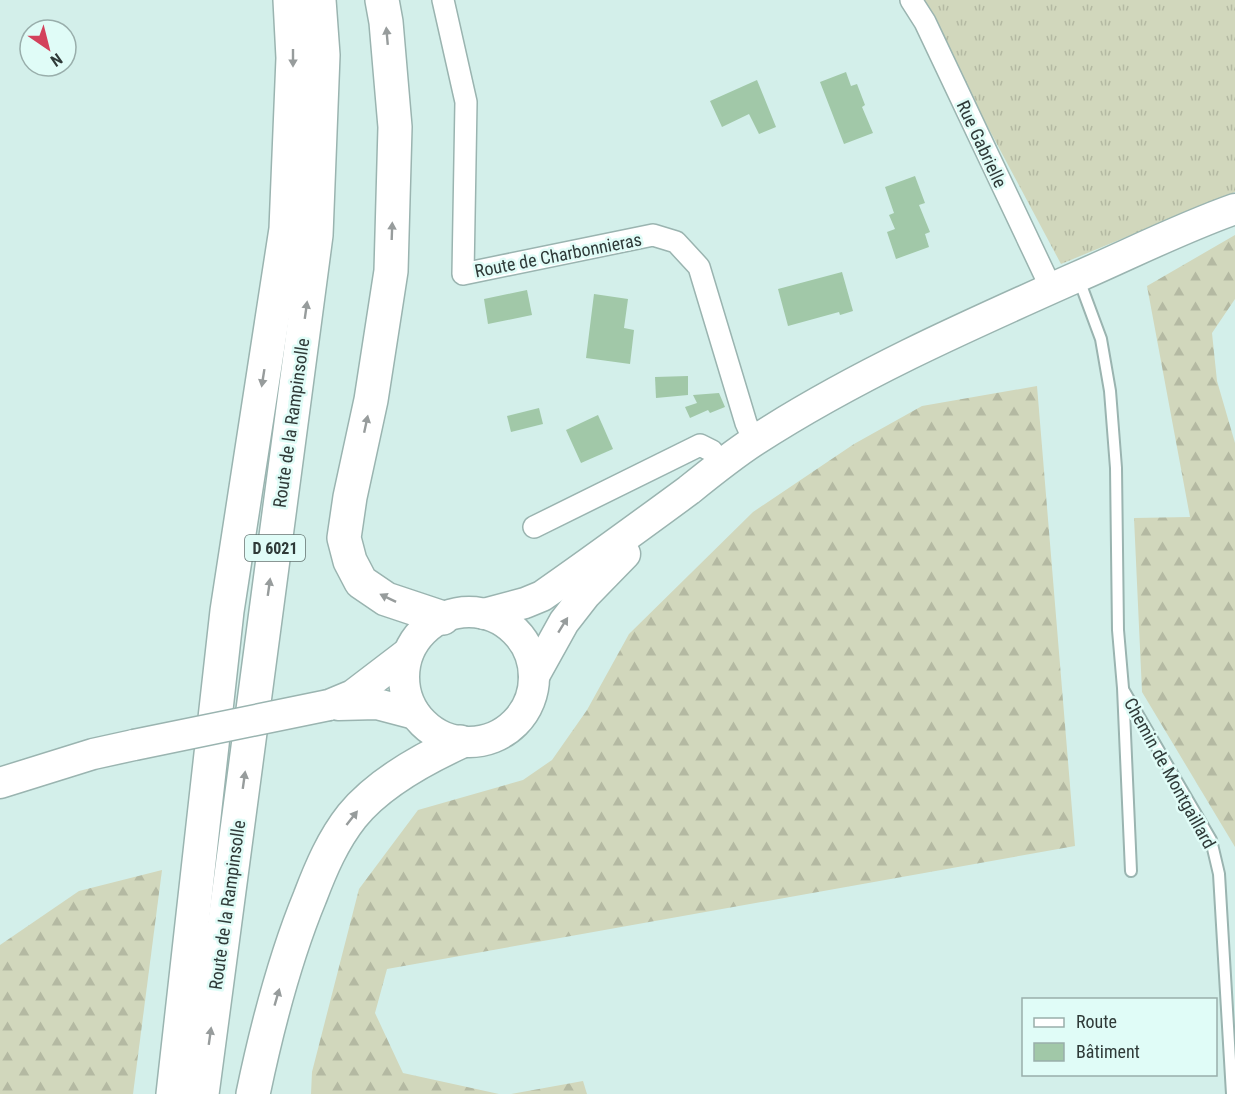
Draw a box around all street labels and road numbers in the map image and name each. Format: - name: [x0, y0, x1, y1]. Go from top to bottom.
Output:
- street label: Rue Gabrielle: [953, 97, 1011, 191]
- street label: Route de Charbonnieras: [473, 229, 643, 281]
- street label: Route de la Rampinsolle: [269, 337, 313, 509]
- road number: D 6021: [245, 535, 305, 561]
- street label: Chemin de Montgaillard: [1120, 694, 1220, 852]
- street label: Route de la Rampinsolle: [205, 819, 249, 991]

